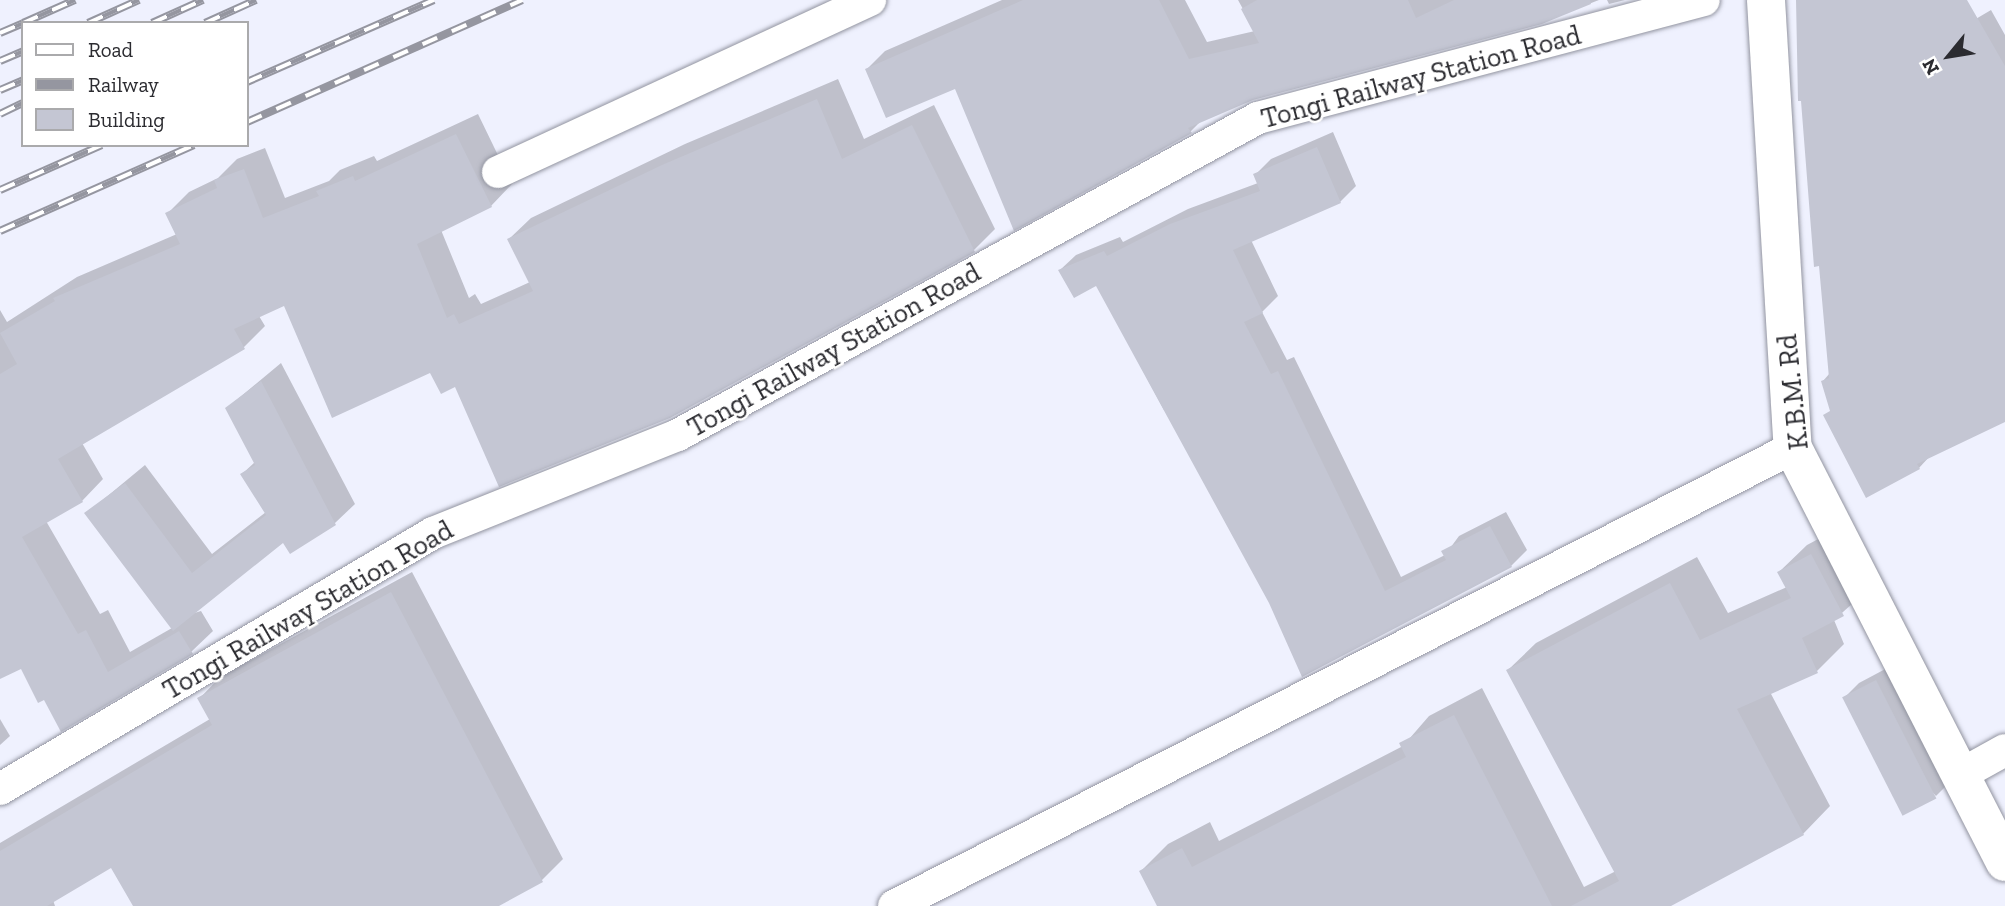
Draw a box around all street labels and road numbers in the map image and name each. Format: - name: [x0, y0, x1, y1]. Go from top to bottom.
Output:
- street label: Tongi Railway Station Road: [1257, 18, 1585, 136]
- street label: Tongi Railway Station Road: [681, 255, 987, 445]
- street label: K.B.M. Rd: [1770, 333, 1816, 451]
- street label: Tongi Railway Station Road: [157, 513, 459, 707]

